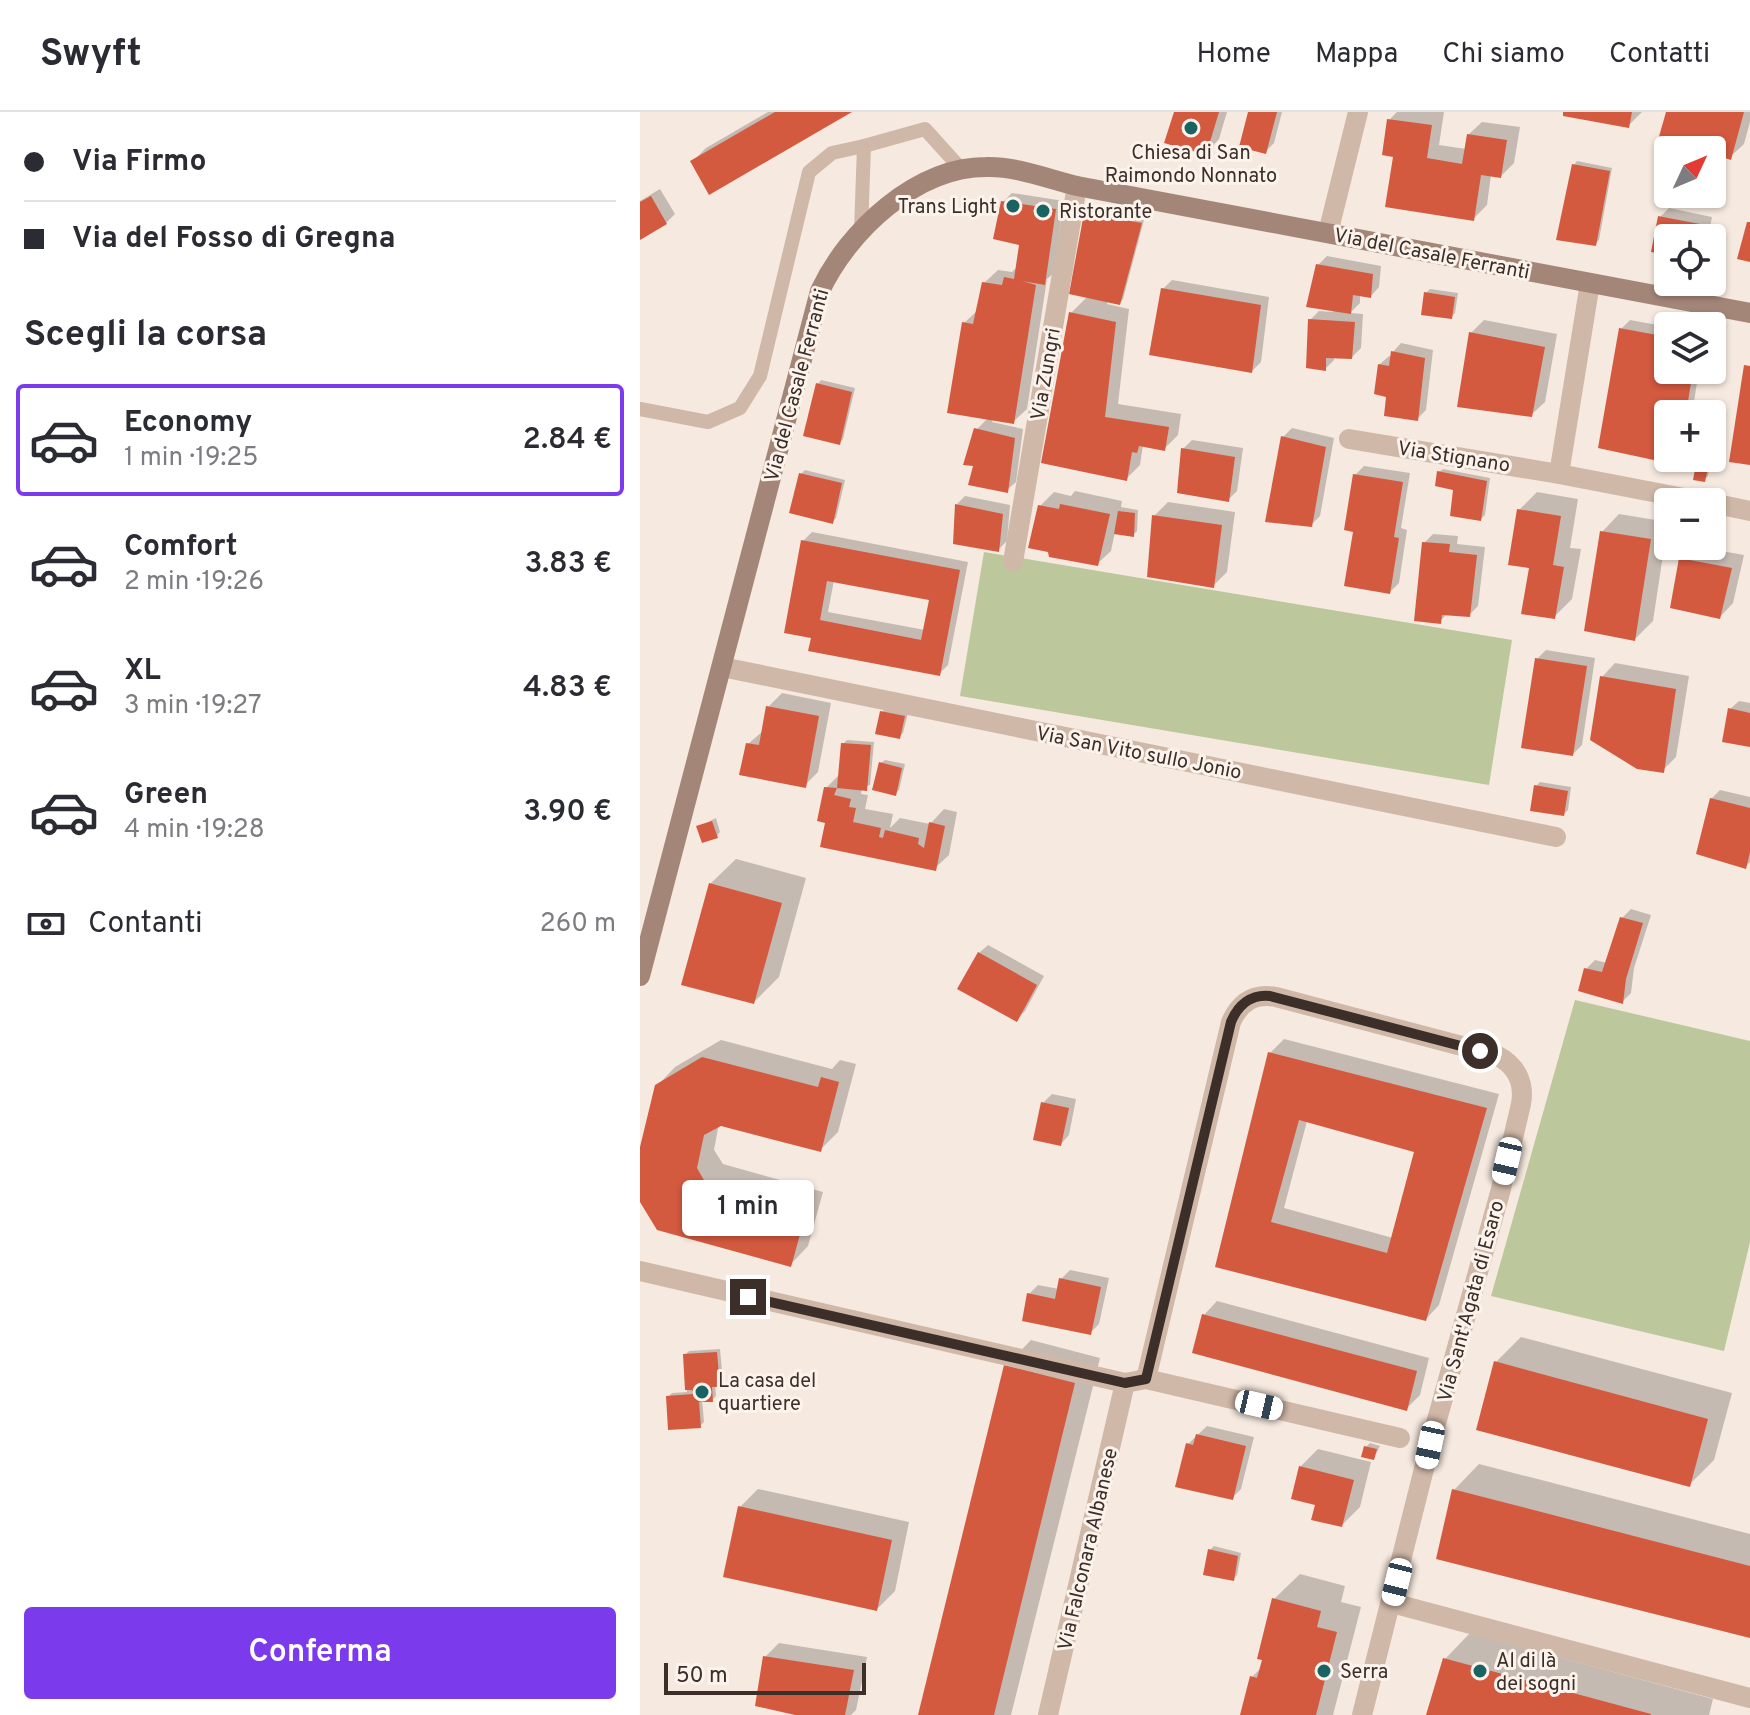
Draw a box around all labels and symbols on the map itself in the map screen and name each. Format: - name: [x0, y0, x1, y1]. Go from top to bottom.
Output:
- marker: Chiesa di San Raimondo Nonnato: [1182, 119, 1200, 137]
- north arrow: [1654, 136, 1726, 208]
- place label: Chiesa di San Raimondo Nonnato: [1105, 141, 1277, 190]
- place label: Trans Light: [898, 195, 997, 221]
- marker: Trans Light: [1004, 197, 1022, 215]
- place label: Ristorante: [1059, 200, 1152, 226]
- marker: Ristorante: [1034, 202, 1052, 220]
- street label: Via del Casale Ferranti: [1332, 223, 1532, 287]
- street label: Via del Casale Ferranti: [760, 286, 836, 485]
- street label: Via Zungri: [1026, 326, 1068, 423]
- street label: Via Stignano: [1396, 436, 1512, 480]
- street label: Via San Vito sullo Jonio: [1034, 721, 1244, 787]
- route start: [1462, 1033, 1498, 1069]
- car: [1490, 1135, 1524, 1187]
- callout: 1 min: [682, 1181, 814, 1237]
- street label: Via Sant'Agata di Esaro: [1433, 1198, 1511, 1405]
- route end: [730, 1279, 766, 1315]
- place label: La casa del quartiere: [718, 1369, 816, 1418]
- marker: La casa del quartiere: [693, 1383, 711, 1401]
- car: [1233, 1388, 1285, 1422]
- car: [1413, 1419, 1447, 1471]
- street label: Via Falconara Albanese: [1053, 1446, 1125, 1653]
- car: [1380, 1556, 1414, 1608]
- place label: Al di là dei sogni: [1496, 1649, 1576, 1698]
- scale bar: [664, 1659, 866, 1695]
- place label: Serra: [1340, 1660, 1388, 1686]
- marker: Serra: [1315, 1662, 1333, 1680]
- marker: Al di là dei sogni: [1471, 1662, 1489, 1680]

